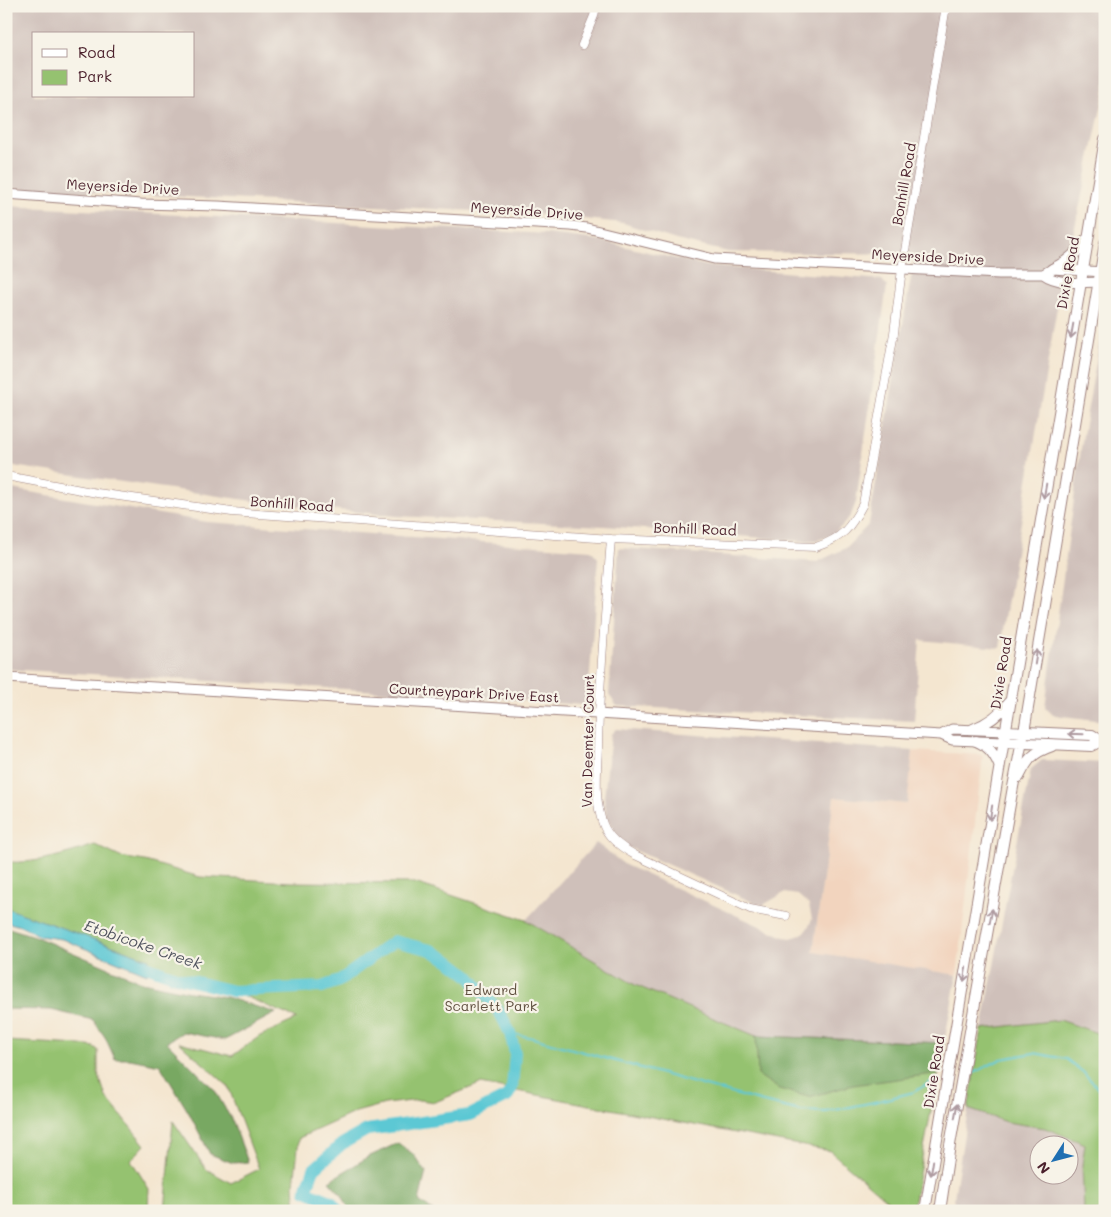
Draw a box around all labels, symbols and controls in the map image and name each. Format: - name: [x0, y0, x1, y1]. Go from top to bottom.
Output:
- legend: [32, 32, 195, 98]
- text: Road: [78, 42, 115, 62]
- text: Park: [78, 66, 112, 86]
- street label: Bonhill Road: [887, 141, 920, 227]
- street label: Meyerside Drive: [66, 174, 180, 199]
- street label: Meyerside Drive: [470, 197, 584, 224]
- street label: Dixie Road: [1052, 235, 1083, 311]
- street label: Meyerside Drive: [871, 244, 985, 269]
- one-way arrow: [1067, 322, 1077, 338]
- one-way arrow: [1040, 483, 1050, 499]
- street label: Bonhill Road: [250, 491, 334, 516]
- street label: Bonhill Road: [653, 518, 737, 539]
- street label: Dixie Road: [985, 635, 1016, 711]
- one-way arrow: [1032, 650, 1042, 666]
- street label: Van Deemter Court: [577, 674, 598, 808]
- street label: Courtneypark Drive East: [388, 679, 560, 706]
- one-way arrow: [1068, 729, 1084, 739]
- one-way arrow: [986, 805, 996, 821]
- one-way arrow: [986, 909, 996, 925]
- water label: Etobicoke Creek: [82, 915, 206, 974]
- one-way arrow: [959, 965, 969, 981]
- park label: Edward Scarlett Park: [445, 980, 537, 1015]
- street label: Dixie Road: [918, 1034, 949, 1110]
- one-way arrow: [952, 1103, 962, 1119]
- north arrow: [1028, 1134, 1078, 1184]
- text: N: [1032, 1158, 1054, 1178]
- one-way arrow: [927, 1160, 937, 1176]

